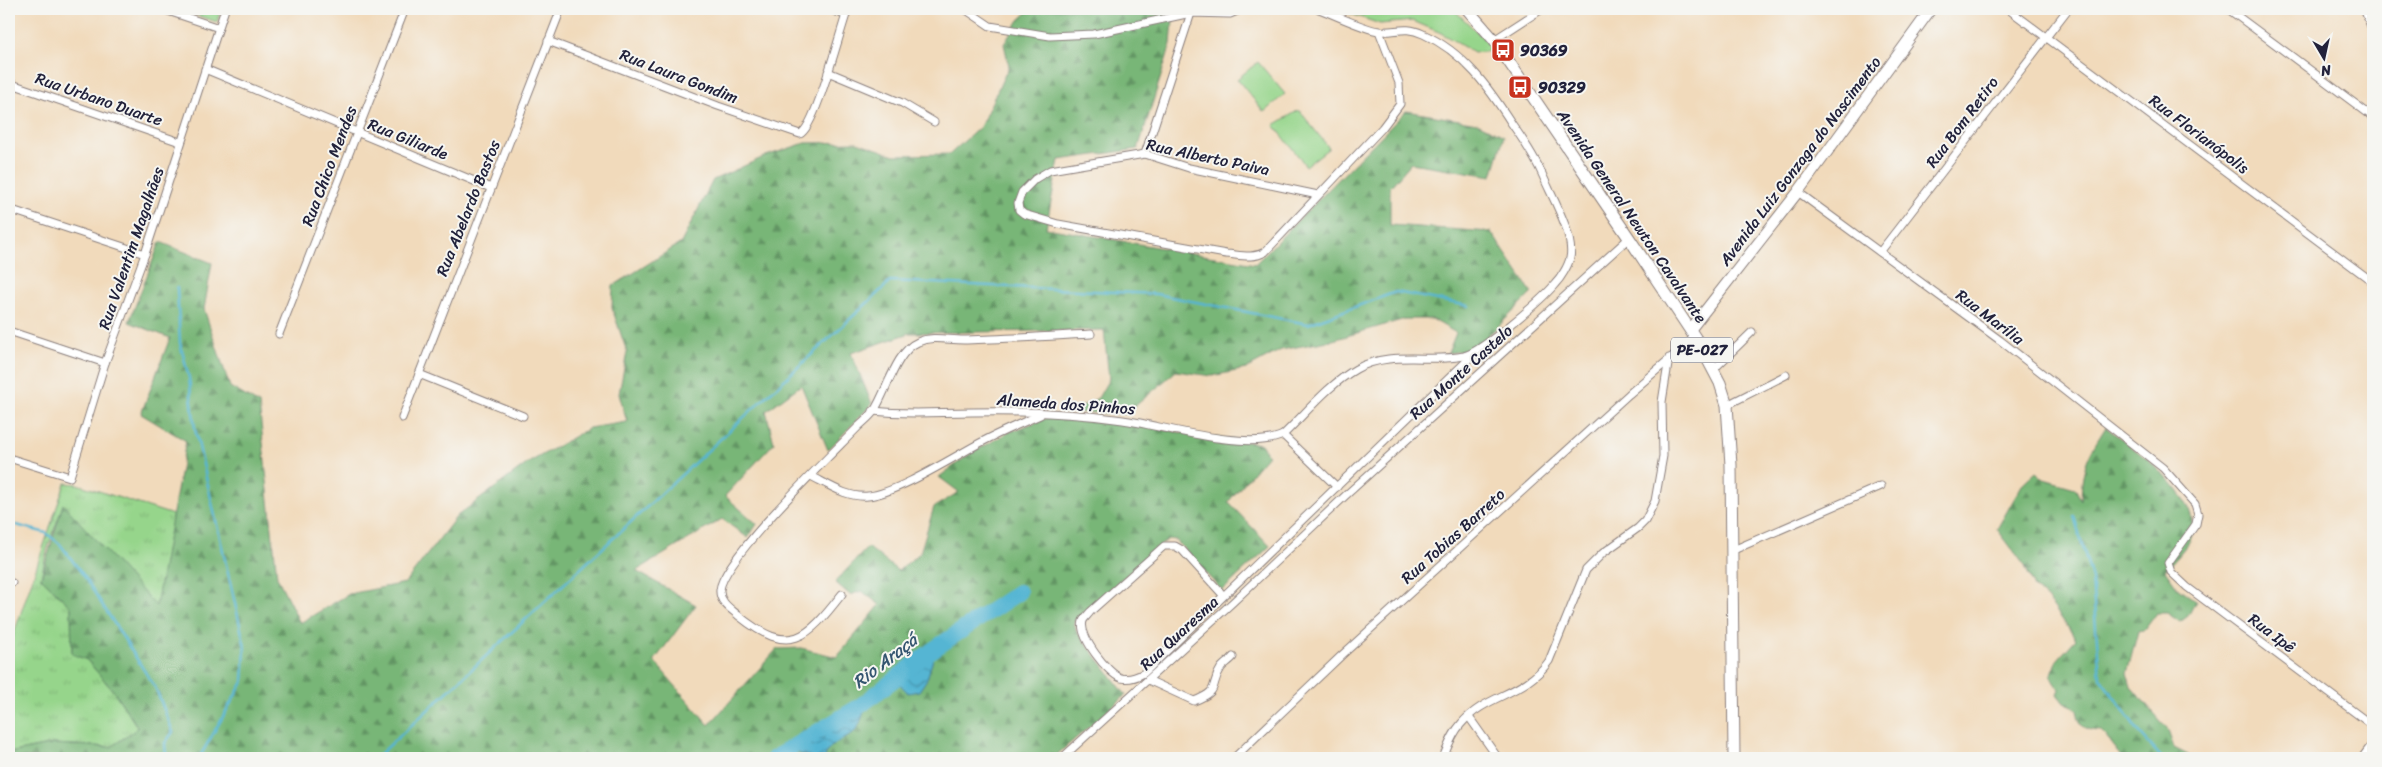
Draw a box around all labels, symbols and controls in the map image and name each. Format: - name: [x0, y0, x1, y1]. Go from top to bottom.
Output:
- north arrow: [2300, 32, 2350, 82]
- place label: 90369: [1520, 36, 1568, 65]
- bus stop icon: 90369: [1490, 37, 1516, 63]
- street label: Rua Laura Gondim: [616, 40, 742, 112]
- street label: Avenida Luiz Gonzaga do Nascimento: [1711, 50, 1889, 273]
- text: N: [2319, 57, 2334, 83]
- street label: Rua Urbano Duarte: [31, 64, 167, 134]
- street label: Rua Bom Retiro: [1918, 70, 2006, 174]
- place label: 90329: [1538, 73, 1586, 102]
- bus stop icon: 90329: [1507, 74, 1533, 100]
- street label: Rua Florianópolis: [2143, 86, 2256, 182]
- street label: Rua Chico Mendes: [293, 101, 365, 230]
- street label: Avenida General Newton Cavalvante: [1549, 102, 1715, 329]
- street label: Rua Giliarde: [363, 110, 453, 168]
- street label: Rua Alberto Paiva: [1144, 130, 1272, 184]
- street label: Rua Abelardo Bastos: [427, 135, 509, 281]
- street label: Rua Valentim Magalhães: [90, 162, 173, 333]
- street label: Rua Marília: [1949, 281, 2032, 353]
- street label: Rua Monte Castelo: [1402, 317, 1520, 427]
- road number: PE-027: [1671, 338, 1733, 362]
- street label: Alameda dos Pinhos: [995, 385, 1137, 423]
- street label: Rua Tobias Barreto: [1394, 481, 1512, 591]
- street label: Rua Quaresma: [1133, 588, 1225, 678]
- street label: Rua Ipê: [2242, 605, 2302, 661]
- water label: Rio Araçá: [845, 623, 927, 697]

